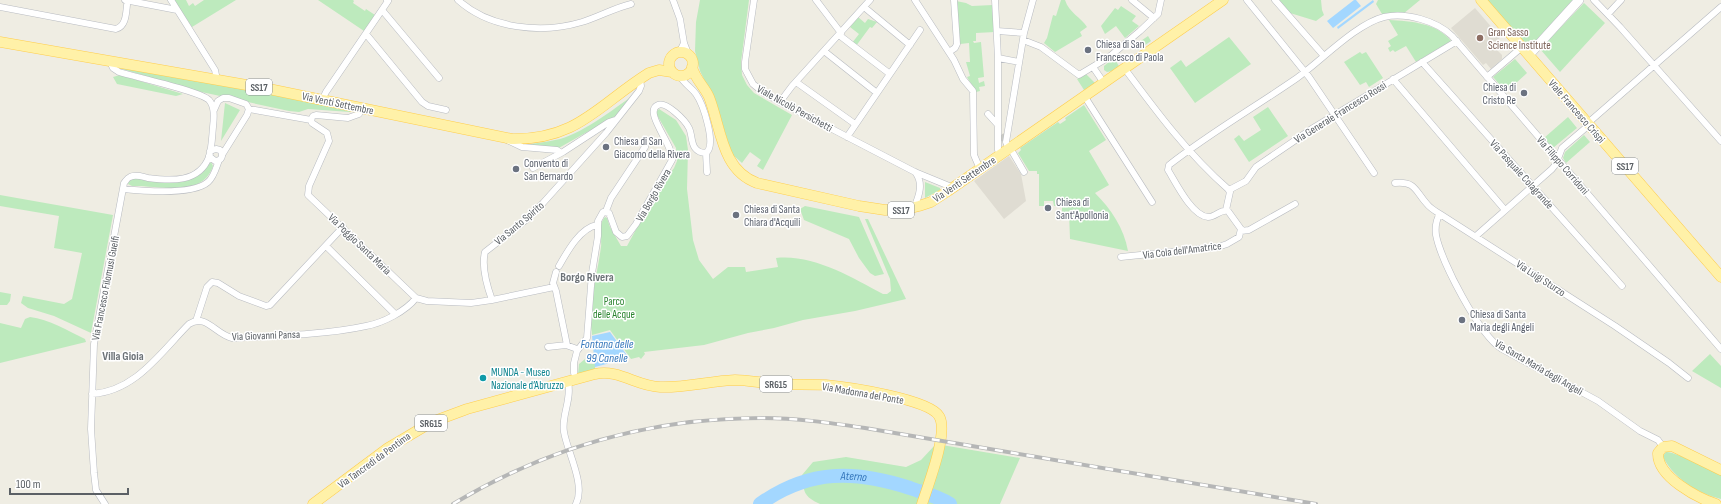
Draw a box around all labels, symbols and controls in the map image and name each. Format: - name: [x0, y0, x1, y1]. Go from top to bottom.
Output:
- place label: Gran Sasso Science Institute: [1488, 26, 1551, 52]
- marker: Gran Sasso Science Institute: [1475, 33, 1485, 43]
- place label: Chiesa di San Francesco di Paola: [1096, 38, 1163, 64]
- marker: Chiesa di San Francesco di Paola: [1083, 45, 1093, 55]
- street label: Viale Francesco Crispi: [1545, 77, 1608, 146]
- road number: SS17: [246, 79, 272, 95]
- street label: Via Generale Francesco Rossi: [1292, 79, 1389, 146]
- place label: Chiesa di Cristo Re: [1483, 81, 1516, 107]
- street label: Viale Nicolò Persichetti: [755, 82, 835, 135]
- marker: Chiesa di Cristo Re: [1519, 88, 1529, 98]
- street label: Via Venti Settembre: [301, 90, 375, 117]
- street label: Via Filippo Corridoni: [1534, 133, 1592, 197]
- place label: Chiesa di San Giacomo della Rivera: [614, 135, 690, 161]
- street label: Via Pasquale Colagrande: [1487, 137, 1556, 212]
- marker: Chiesa di San Giacomo della Rivera: [601, 142, 611, 152]
- street label: Via Venti Settembre: [930, 154, 998, 205]
- place label: Convento di San Bernardo: [524, 157, 573, 183]
- road number: SS17: [1612, 158, 1638, 174]
- marker: Convento di San Bernardo: [511, 164, 521, 174]
- street label: Via Borgo Rivera: [633, 166, 674, 224]
- place label: Chiesa di Sant'Apollonia: [1056, 196, 1109, 222]
- street label: Via Santo Spirito: [492, 199, 547, 248]
- road number: SS17: [888, 202, 914, 218]
- place label: Chiesa di Santa Chiara d'Acquili: [744, 203, 800, 229]
- marker: Chiesa di Sant'Apollonia: [1043, 203, 1053, 213]
- marker: Chiesa di Santa Chiara d'Acquili: [731, 210, 741, 220]
- street label: Via Poggio Santa Maria: [325, 211, 394, 278]
- street label: Via Francesco Filomusi Guelfi: [89, 235, 122, 341]
- street label: Via Cola dell'Amatrice: [1142, 239, 1222, 262]
- street label: Via Luigi Sturzo: [1514, 258, 1568, 299]
- district label: Borgo Rivera: [560, 270, 614, 285]
- park label: Parco delle Acque: [593, 295, 635, 321]
- place label: Chiesa di Santa Maria degli Angeli: [1470, 308, 1534, 334]
- marker: Chiesa di Santa Maria degli Angeli: [1457, 315, 1467, 325]
- street label: Via Giovanni Pansa: [232, 328, 300, 343]
- water label: Fontana delle 99 Canelle: [580, 337, 634, 366]
- street label: Via Santa Maria degli Angeli: [1492, 337, 1585, 398]
- district label: Villa Gioia: [102, 349, 144, 364]
- place label: MUNDA - Museo Nazionale d’Abruzzo: [491, 366, 564, 392]
- marker: MUNDA - Museo Nazionale d’Abruzzo: [478, 373, 488, 383]
- road number: SR615: [760, 376, 792, 392]
- street label: Via Madonna del Ponte: [821, 380, 905, 407]
- road number: SR615: [415, 415, 447, 431]
- street label: Via Tancredi da Pentima: [335, 430, 413, 491]
- water label: Aterno: [840, 469, 868, 485]
- scale bar: [10, 470, 128, 496]
- text: 100 m: [16, 477, 41, 492]

